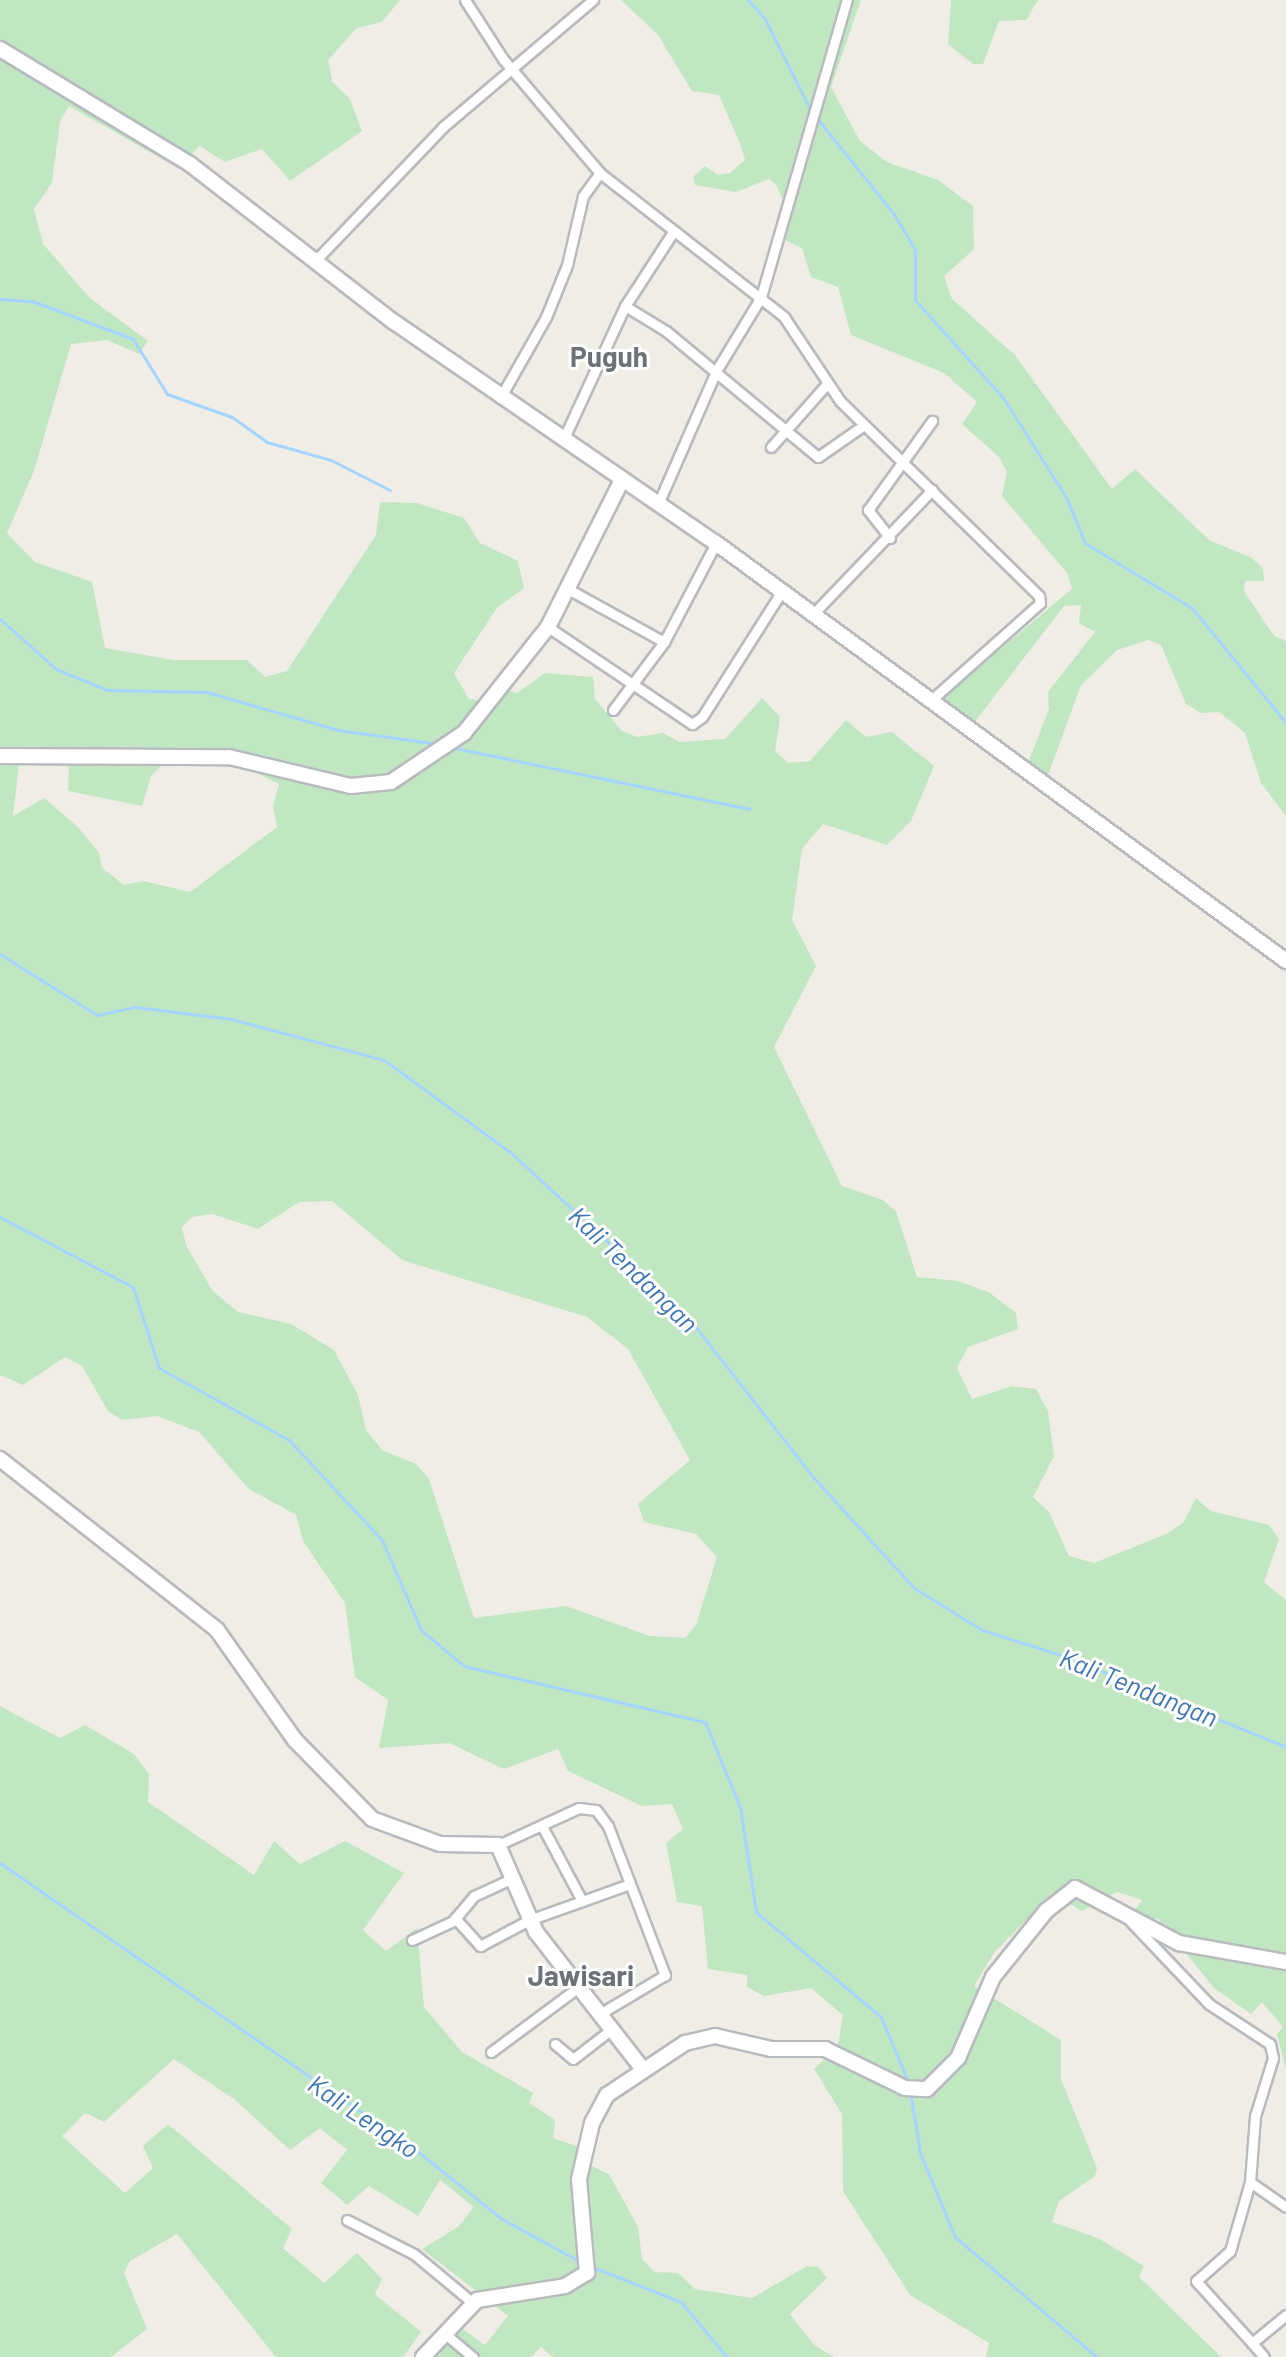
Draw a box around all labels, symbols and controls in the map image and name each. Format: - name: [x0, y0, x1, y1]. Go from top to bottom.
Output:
- district label: Puguh: [570, 339, 648, 373]
- water label: Kali Tendangan: [563, 1200, 705, 1338]
- water label: Kali Tendangan: [1056, 1641, 1222, 1733]
- district label: Jawisari: [528, 1958, 634, 1992]
- water label: Kali Lengko: [303, 2068, 425, 2164]

